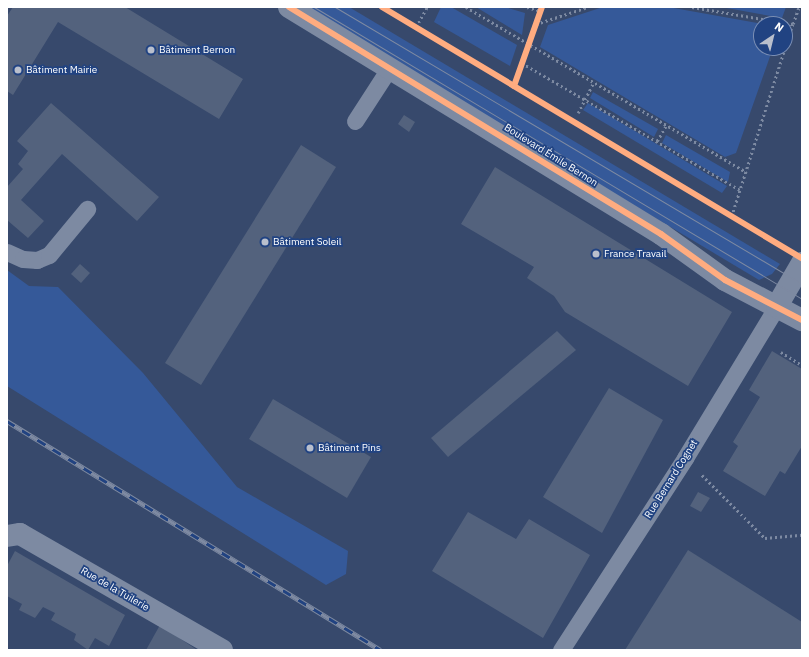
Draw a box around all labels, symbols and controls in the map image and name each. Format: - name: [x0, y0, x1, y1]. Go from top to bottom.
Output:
- north arrow: [753, 16, 793, 56]
- text: N: [772, 19, 787, 35]
- place label: Bâtiment Bernon: [159, 44, 235, 56]
- marker: Bâtiment Bernon: [146, 45, 156, 55]
- place label: Bâtiment Mairie: [26, 64, 97, 76]
- marker: Bâtiment Mairie: [13, 65, 23, 75]
- street label: Boulevard Émile Bernon: [502, 121, 600, 189]
- place label: Bâtiment Soleil: [273, 236, 341, 248]
- marker: Bâtiment Soleil: [260, 237, 270, 247]
- place label: France Travail: [604, 248, 666, 260]
- marker: France Travail: [591, 249, 601, 259]
- street label: Rue Bernard Cognet: [642, 438, 700, 520]
- place label: Bâtiment Pins: [318, 442, 381, 454]
- marker: Bâtiment Pins: [305, 443, 315, 453]
- street label: Rue de la Tuilerie: [79, 564, 151, 614]

